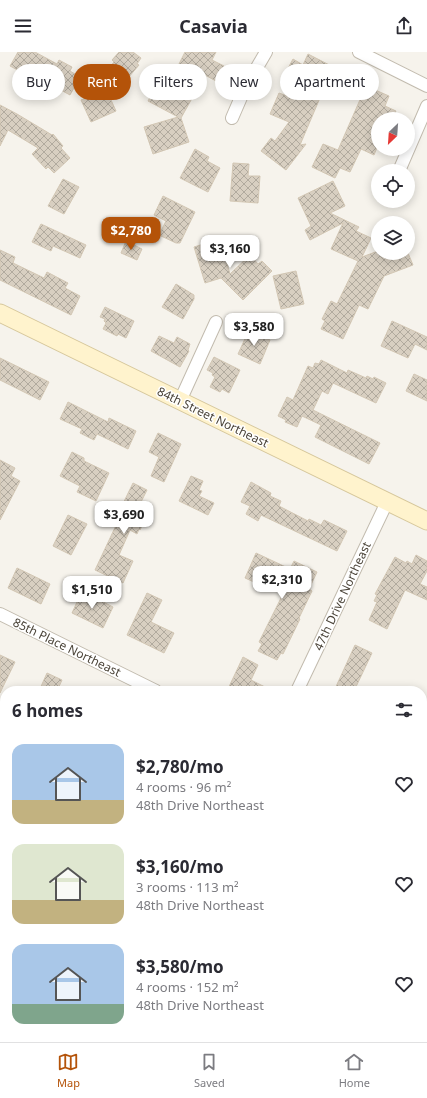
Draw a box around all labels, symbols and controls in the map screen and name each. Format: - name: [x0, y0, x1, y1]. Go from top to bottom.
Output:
- text: Casavia: [179, 14, 248, 38]
- icon: menu: [12, 15, 34, 37]
- icon: share: [393, 15, 415, 37]
- chip: Buy: [12, 64, 65, 100]
- chip: Rent: [73, 64, 131, 100]
- chip: Filters: [139, 64, 207, 100]
- chip: New: [215, 64, 272, 100]
- chip: Apartment: [280, 64, 379, 100]
- north arrow: [371, 112, 415, 156]
- map controls: [371, 112, 415, 260]
- button: locate: [371, 164, 415, 208]
- button: layers: [371, 216, 415, 260]
- pin: $2,780: [98, 217, 164, 251]
- text: $2,780: [111, 221, 151, 239]
- pin: $3,160: [197, 235, 263, 269]
- text: $3,160: [210, 239, 250, 257]
- pin: $3,580: [221, 313, 287, 347]
- text: $3,580: [234, 317, 274, 335]
- street label: 84th Street Northeast: [154, 383, 272, 452]
- pin: $3,690: [91, 501, 157, 535]
- text: $3,690: [104, 505, 144, 523]
- street label: 47th Drive Northeast: [309, 538, 375, 653]
- pin: $2,310: [249, 566, 315, 600]
- text: $2,310: [262, 570, 302, 588]
- pin: $1,510: [59, 576, 125, 610]
- text: $1,510: [72, 580, 112, 598]
- street label: 85th Place Northeast: [10, 613, 124, 681]
- text: 6 homes: [12, 699, 83, 722]
- icon: filters: [393, 699, 415, 721]
- text: $2,780/mo: [136, 755, 224, 778]
- icon: home: [44, 760, 92, 808]
- icon: heart: [393, 773, 415, 795]
- text: 4 rooms · 96 m²: [136, 778, 231, 796]
- text: 48th Drive Northeast: [136, 796, 264, 814]
- text: $3,160/mo: [136, 855, 224, 878]
- icon: home: [44, 860, 92, 908]
- icon: heart: [393, 873, 415, 895]
- text: 3 rooms · 113 m²: [136, 878, 239, 896]
- text: 48th Drive Northeast: [136, 896, 264, 914]
- text: $3,580/mo: [136, 955, 224, 978]
- icon: home: [44, 960, 92, 1008]
- icon: heart: [393, 973, 415, 995]
- text: 4 rooms · 152 m²: [136, 978, 239, 996]
- text: 48th Drive Northeast: [136, 996, 264, 1014]
- tab: Map: [57, 1051, 80, 1090]
- tab: Saved: [194, 1051, 225, 1090]
- tab: Home: [339, 1051, 370, 1090]

